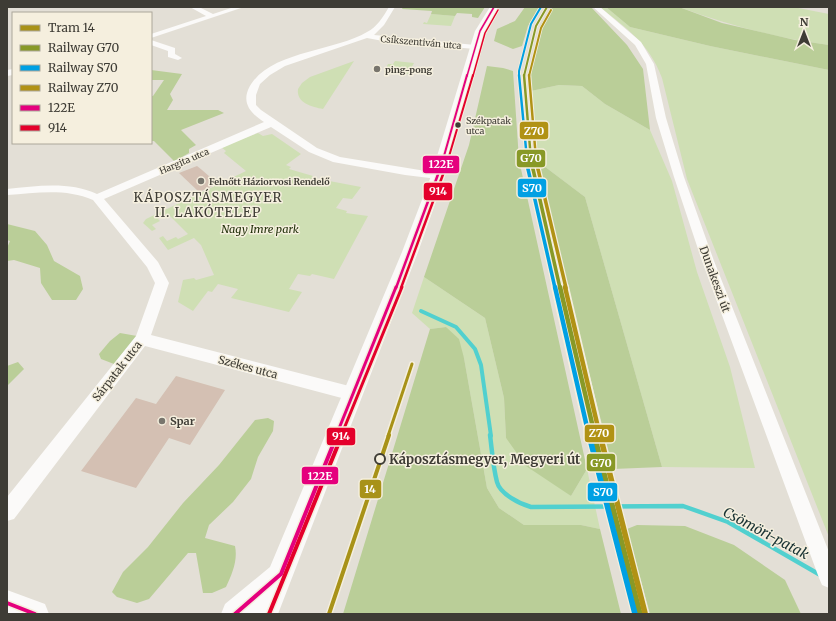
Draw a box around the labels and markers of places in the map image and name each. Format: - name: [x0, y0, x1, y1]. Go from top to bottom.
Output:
- marker: ping-pong: [372, 64, 382, 74]
- place label: ping-pong: [385, 64, 433, 75]
- place label: Székpatak utca: [466, 115, 511, 136]
- marker: Székpatak utca: [453, 120, 463, 130]
- marker: Felnőtt Háziorvosi Rendelő: [196, 176, 206, 186]
- place label: Felnőtt Háziorvosi Rendelő: [209, 176, 330, 187]
- place label: Spar: [170, 414, 195, 428]
- marker: Spar: [157, 416, 167, 426]
- place label: Káposztásmegyer, Megyeri út: [389, 451, 581, 468]
- marker: Káposztásmegyer, Megyeri út: [374, 453, 386, 465]

